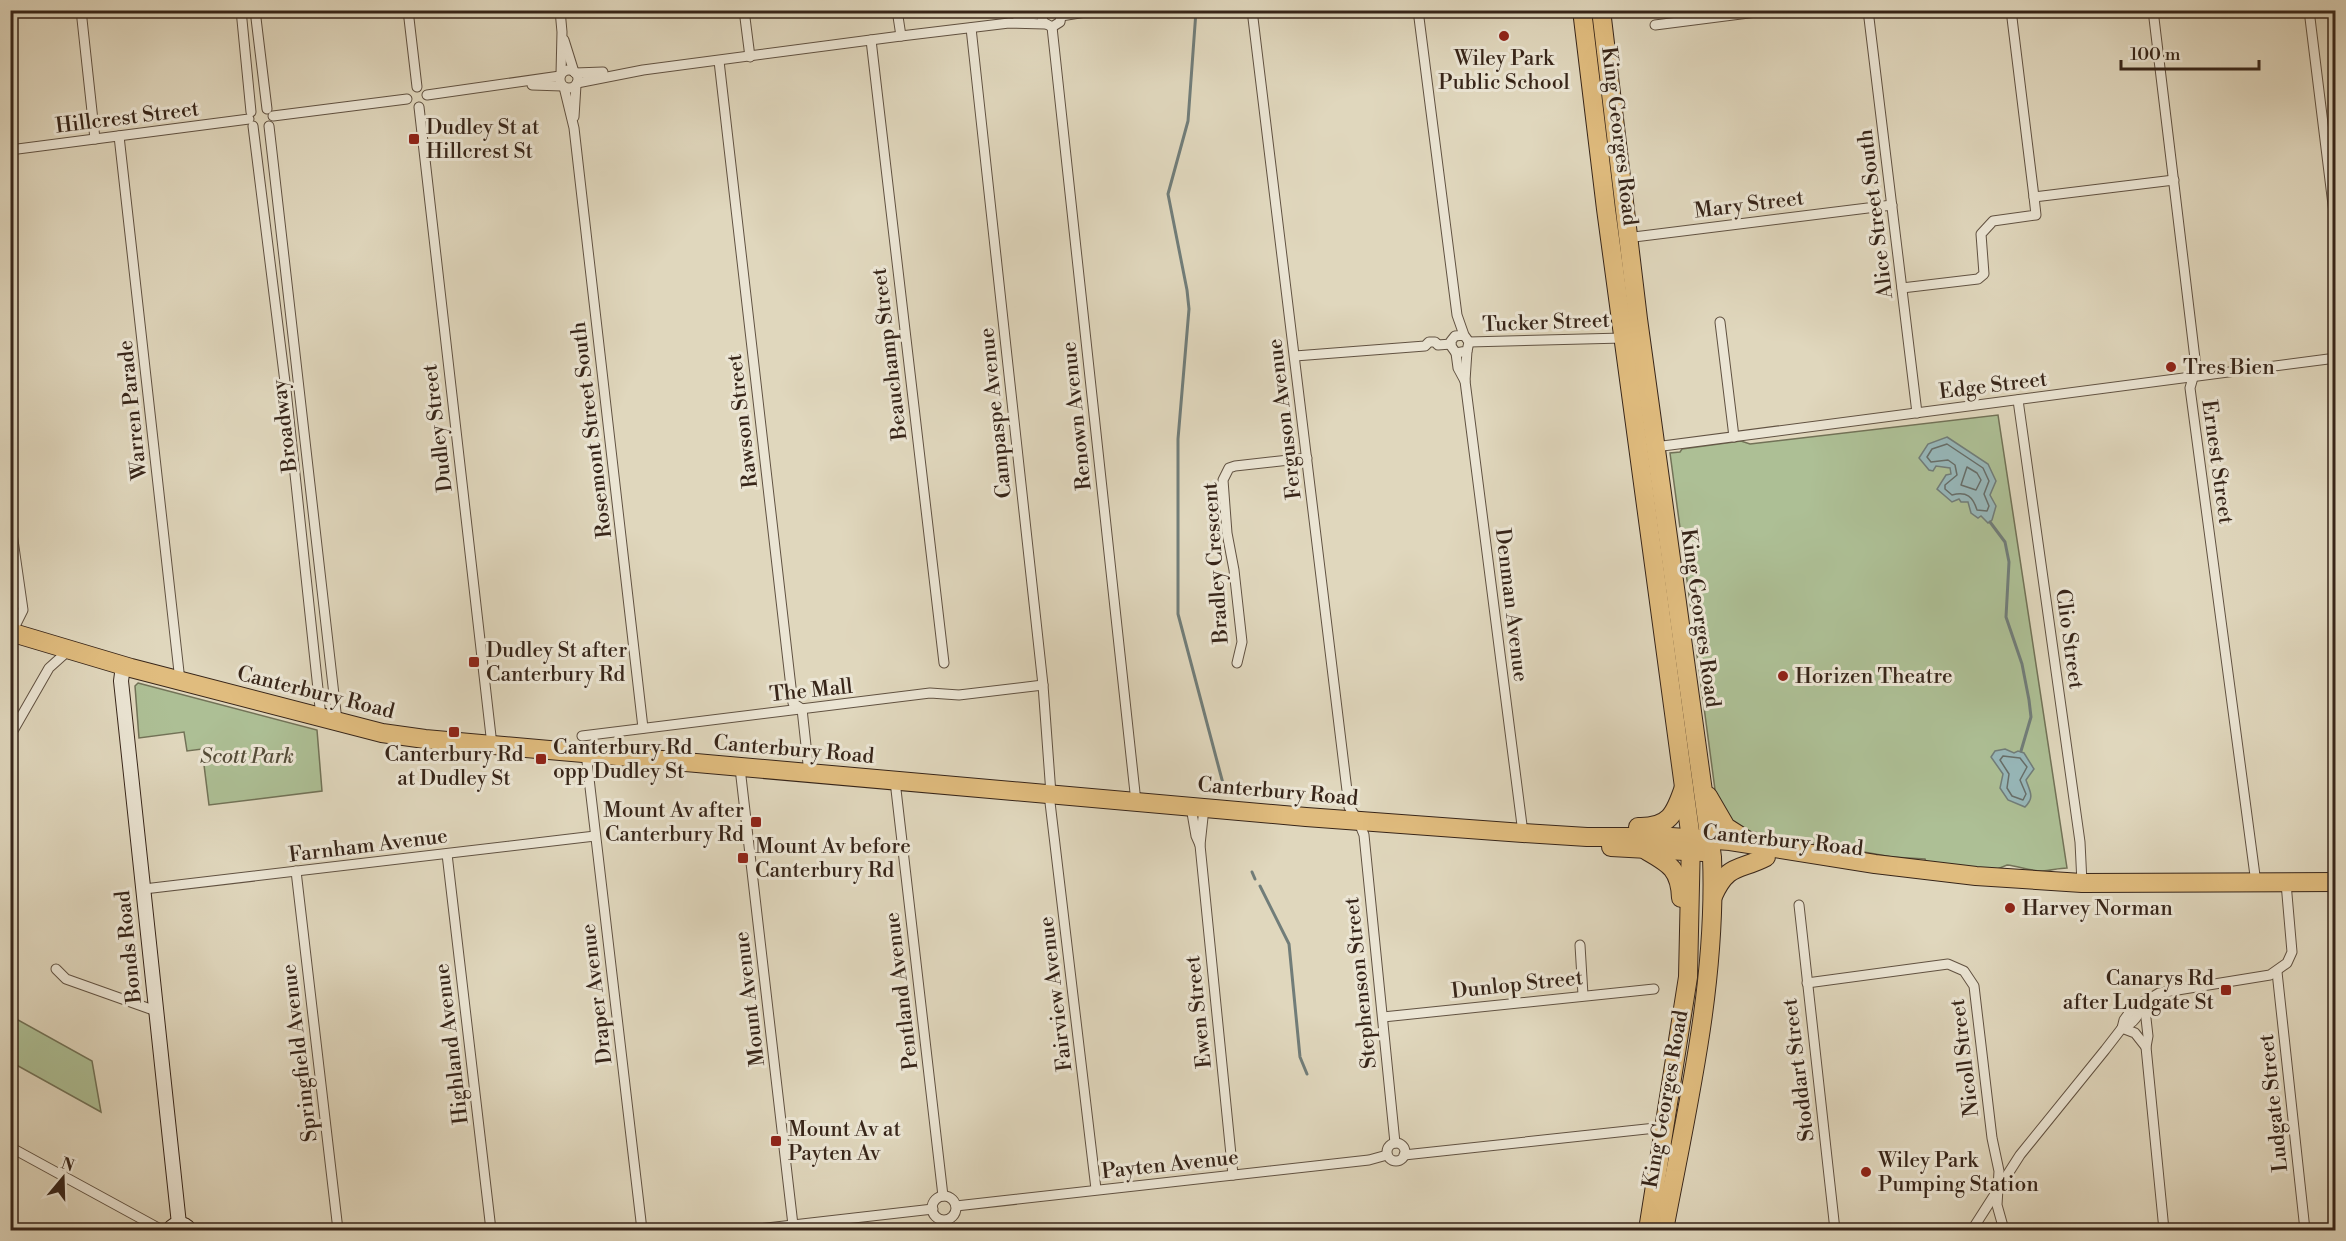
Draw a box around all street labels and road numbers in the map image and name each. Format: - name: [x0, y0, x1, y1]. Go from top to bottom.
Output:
- street label: King Georges Road: [1595, 45, 1643, 227]
- street label: Hillcrest Street: [54, 96, 201, 140]
- street label: Alice Street South: [1853, 127, 1899, 301]
- street label: Mary Street: [1693, 185, 1806, 225]
- street label: Beauchamp Street: [866, 266, 914, 442]
- street label: Tucker Street: [1482, 308, 1611, 338]
- street label: Rosemont Street South: [566, 320, 618, 540]
- street label: Campaspe Avenue: [974, 326, 1018, 500]
- street label: Ferguson Avenue: [1262, 337, 1308, 501]
- street label: Warren Parade: [113, 339, 153, 482]
- street label: Renown Avenue: [1056, 340, 1098, 492]
- street label: Rawson Street: [722, 352, 764, 490]
- street label: Dudley Street: [417, 362, 459, 493]
- street label: Edge Street: [1937, 366, 2049, 406]
- street label: Broadway: [266, 377, 304, 475]
- street label: Ernest Street: [2195, 398, 2239, 526]
- street label: Bradley Crescent: [1197, 481, 1235, 646]
- street label: Denman Avenue: [1489, 527, 1533, 683]
- street label: King Georges Road: [1675, 527, 1725, 709]
- street label: Clio Street: [2049, 587, 2089, 691]
- street label: Canterbury Road: [234, 661, 397, 725]
- street label: The Mall: [768, 674, 854, 708]
- street label: Canterbury Road: [712, 730, 875, 770]
- street label: Canterbury Road: [1196, 772, 1359, 812]
- street label: Canterbury Road: [1701, 820, 1865, 862]
- street label: Farnham Avenue: [287, 823, 449, 869]
- street label: Bonds Road: [110, 889, 148, 1006]
- street label: Stephenson Street: [1339, 895, 1383, 1070]
- street label: Pentland Avenue: [879, 911, 925, 1071]
- street label: Fairview Avenue: [1034, 915, 1078, 1073]
- street label: Draper Avenue: [575, 922, 619, 1066]
- street label: Mount Avenue: [729, 930, 771, 1068]
- street label: Ewen Street: [1180, 954, 1218, 1070]
- street label: Springfield Avenue: [276, 962, 324, 1143]
- street label: Highland Avenue: [429, 962, 475, 1126]
- street label: Dunlop Street: [1450, 965, 1585, 1005]
- street label: Stoddart Street: [1777, 996, 1821, 1143]
- street label: Nicoll Street: [1945, 997, 1985, 1118]
- street label: King Georges Road: [1638, 1008, 1694, 1190]
- street label: Ludgate Street: [2254, 1032, 2294, 1173]
- street label: Payten Avenue: [1100, 1145, 1240, 1185]

